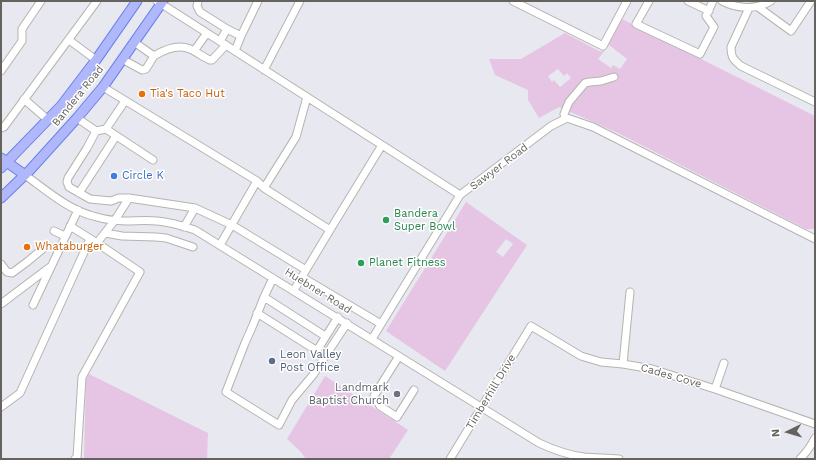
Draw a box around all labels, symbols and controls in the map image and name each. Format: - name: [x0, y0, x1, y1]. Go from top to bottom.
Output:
- street label: Bandera Road: [49, 63, 107, 129]
- place label: Tia's Taco Hut: [150, 87, 225, 101]
- marker: Tia's Taco Hut: [137, 89, 147, 99]
- street label: Sawyer Road: [467, 141, 531, 193]
- place label: Circle K: [122, 169, 164, 183]
- marker: Circle K: [109, 171, 119, 181]
- place label: Bandera Super Bowl: [394, 207, 455, 233]
- marker: Bandera Super Bowl: [381, 215, 391, 225]
- place label: Whataburger: [35, 240, 104, 254]
- marker: Whataburger: [22, 242, 32, 252]
- place label: Planet Fitness: [369, 256, 446, 270]
- marker: Planet Fitness: [356, 258, 366, 268]
- street label: Huebner Road: [282, 265, 354, 317]
- place label: Leon Valley Post Office: [280, 348, 341, 374]
- street label: Timberhill Drive: [463, 352, 519, 432]
- marker: Leon Valley Post Office: [267, 356, 277, 366]
- street label: Cades Cove: [639, 361, 703, 391]
- place label: Landmark Baptist Church: [309, 381, 389, 407]
- marker: Landmark Baptist Church: [392, 389, 402, 399]
- north arrow: [768, 412, 808, 452]
- text: N: [769, 428, 782, 438]

